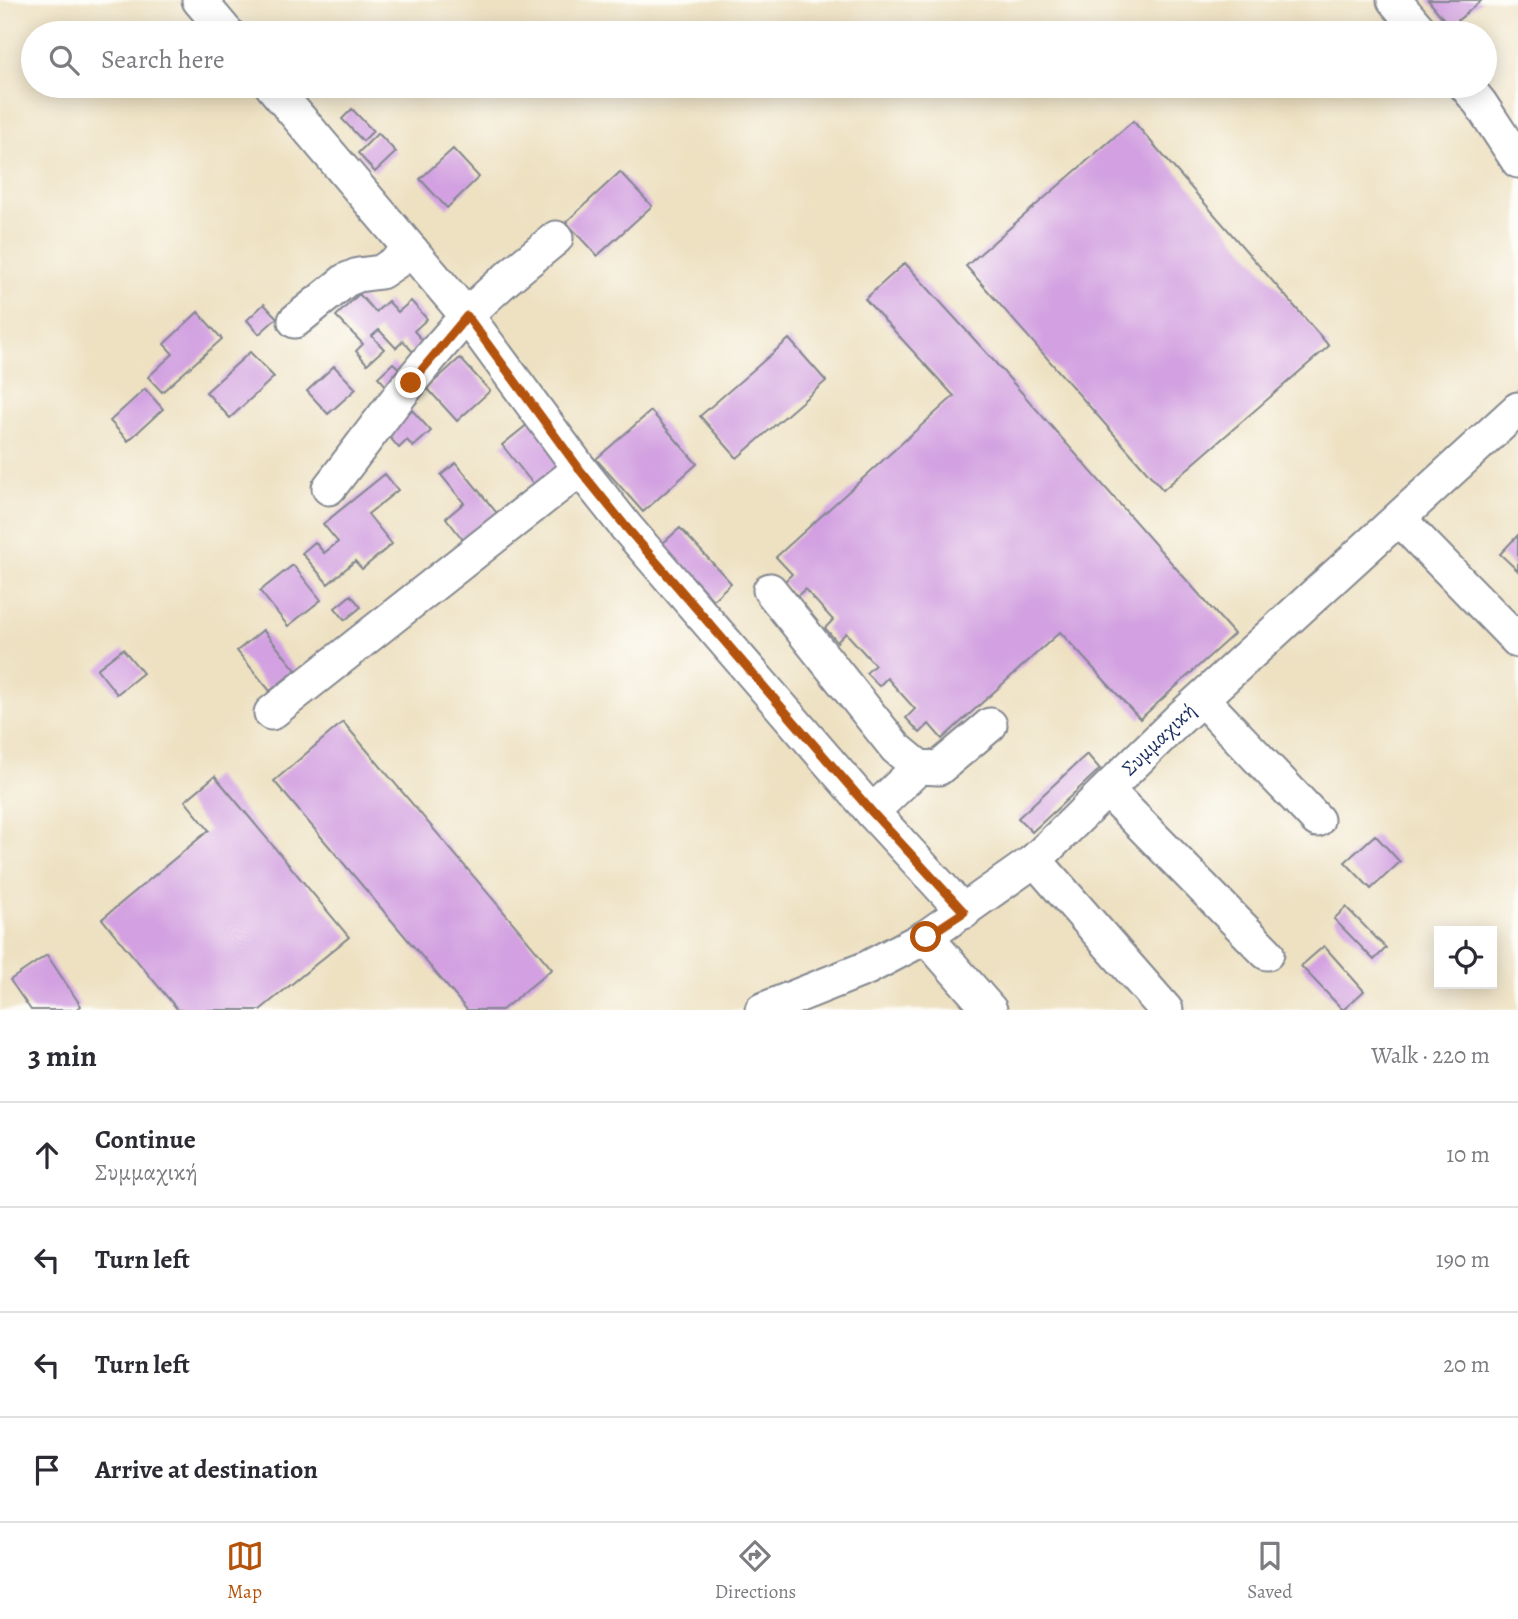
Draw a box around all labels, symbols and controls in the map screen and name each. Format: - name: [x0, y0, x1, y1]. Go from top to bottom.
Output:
- search box: [21, 21, 1497, 98]
- icon: search: [45, 41, 83, 79]
- text: Search here: [101, 42, 225, 77]
- route end: [395, 367, 426, 398]
- street label: Συμμαχική: [1115, 696, 1202, 782]
- route start: [910, 921, 941, 952]
- map controls: [1434, 926, 1497, 989]
- button: locate: [1434, 926, 1497, 989]
- text: 3 min: [28, 1036, 97, 1076]
- text: Walk · 220 m: [1371, 1040, 1490, 1071]
- text: Continue: [95, 1122, 196, 1157]
- icon: ahead: [28, 1136, 66, 1174]
- text: 10 m: [1446, 1139, 1490, 1170]
- text: Συμμαχική: [95, 1157, 198, 1188]
- icon: left: [28, 1241, 66, 1279]
- text: Turn left: [95, 1242, 190, 1277]
- text: 190 m: [1436, 1244, 1490, 1275]
- icon: left: [28, 1346, 66, 1384]
- text: Turn left: [95, 1347, 190, 1382]
- text: 20 m: [1443, 1349, 1490, 1380]
- icon: arrive: [28, 1451, 66, 1489]
- text: Arrive at destination: [95, 1452, 318, 1487]
- tab: Map: [226, 1537, 264, 1605]
- tab: Directions: [715, 1537, 796, 1605]
- tab: Saved: [1247, 1537, 1292, 1605]

